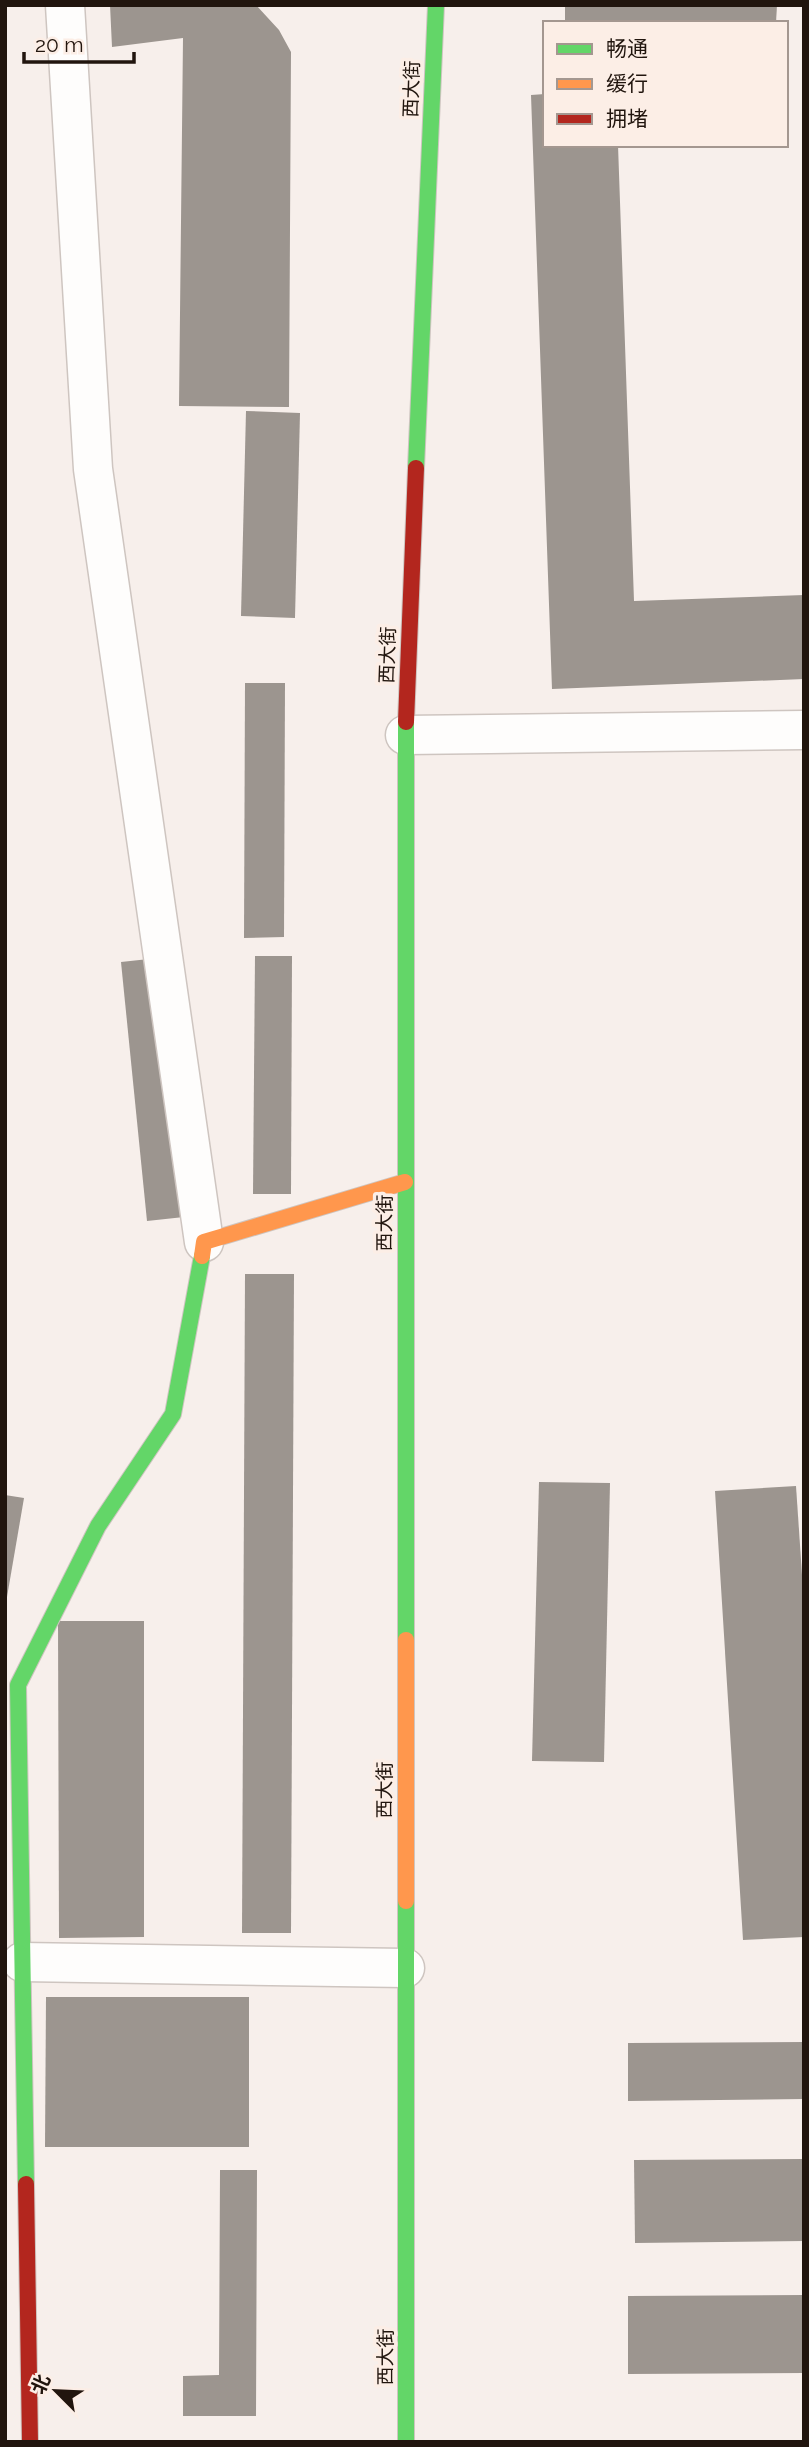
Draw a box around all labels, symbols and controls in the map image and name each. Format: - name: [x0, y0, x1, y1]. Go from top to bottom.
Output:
- scale bar: [24, 21, 135, 65]
- legend: [543, 21, 788, 147]
- text: 20 m: [35, 32, 83, 57]
- text: 畅通: [606, 36, 648, 61]
- street label: 西大街: [399, 60, 423, 118]
- text: 缓行: [606, 71, 648, 96]
- text: 拥堵: [606, 106, 648, 131]
- street label: 西大街: [375, 626, 399, 684]
- street label: 西大街: [373, 1194, 395, 1252]
- street label: 西大街: [373, 1761, 395, 1819]
- street label: 西大街: [374, 2328, 396, 2386]
- north arrow: [21, 2356, 91, 2426]
- text: 北: [27, 2371, 54, 2397]

